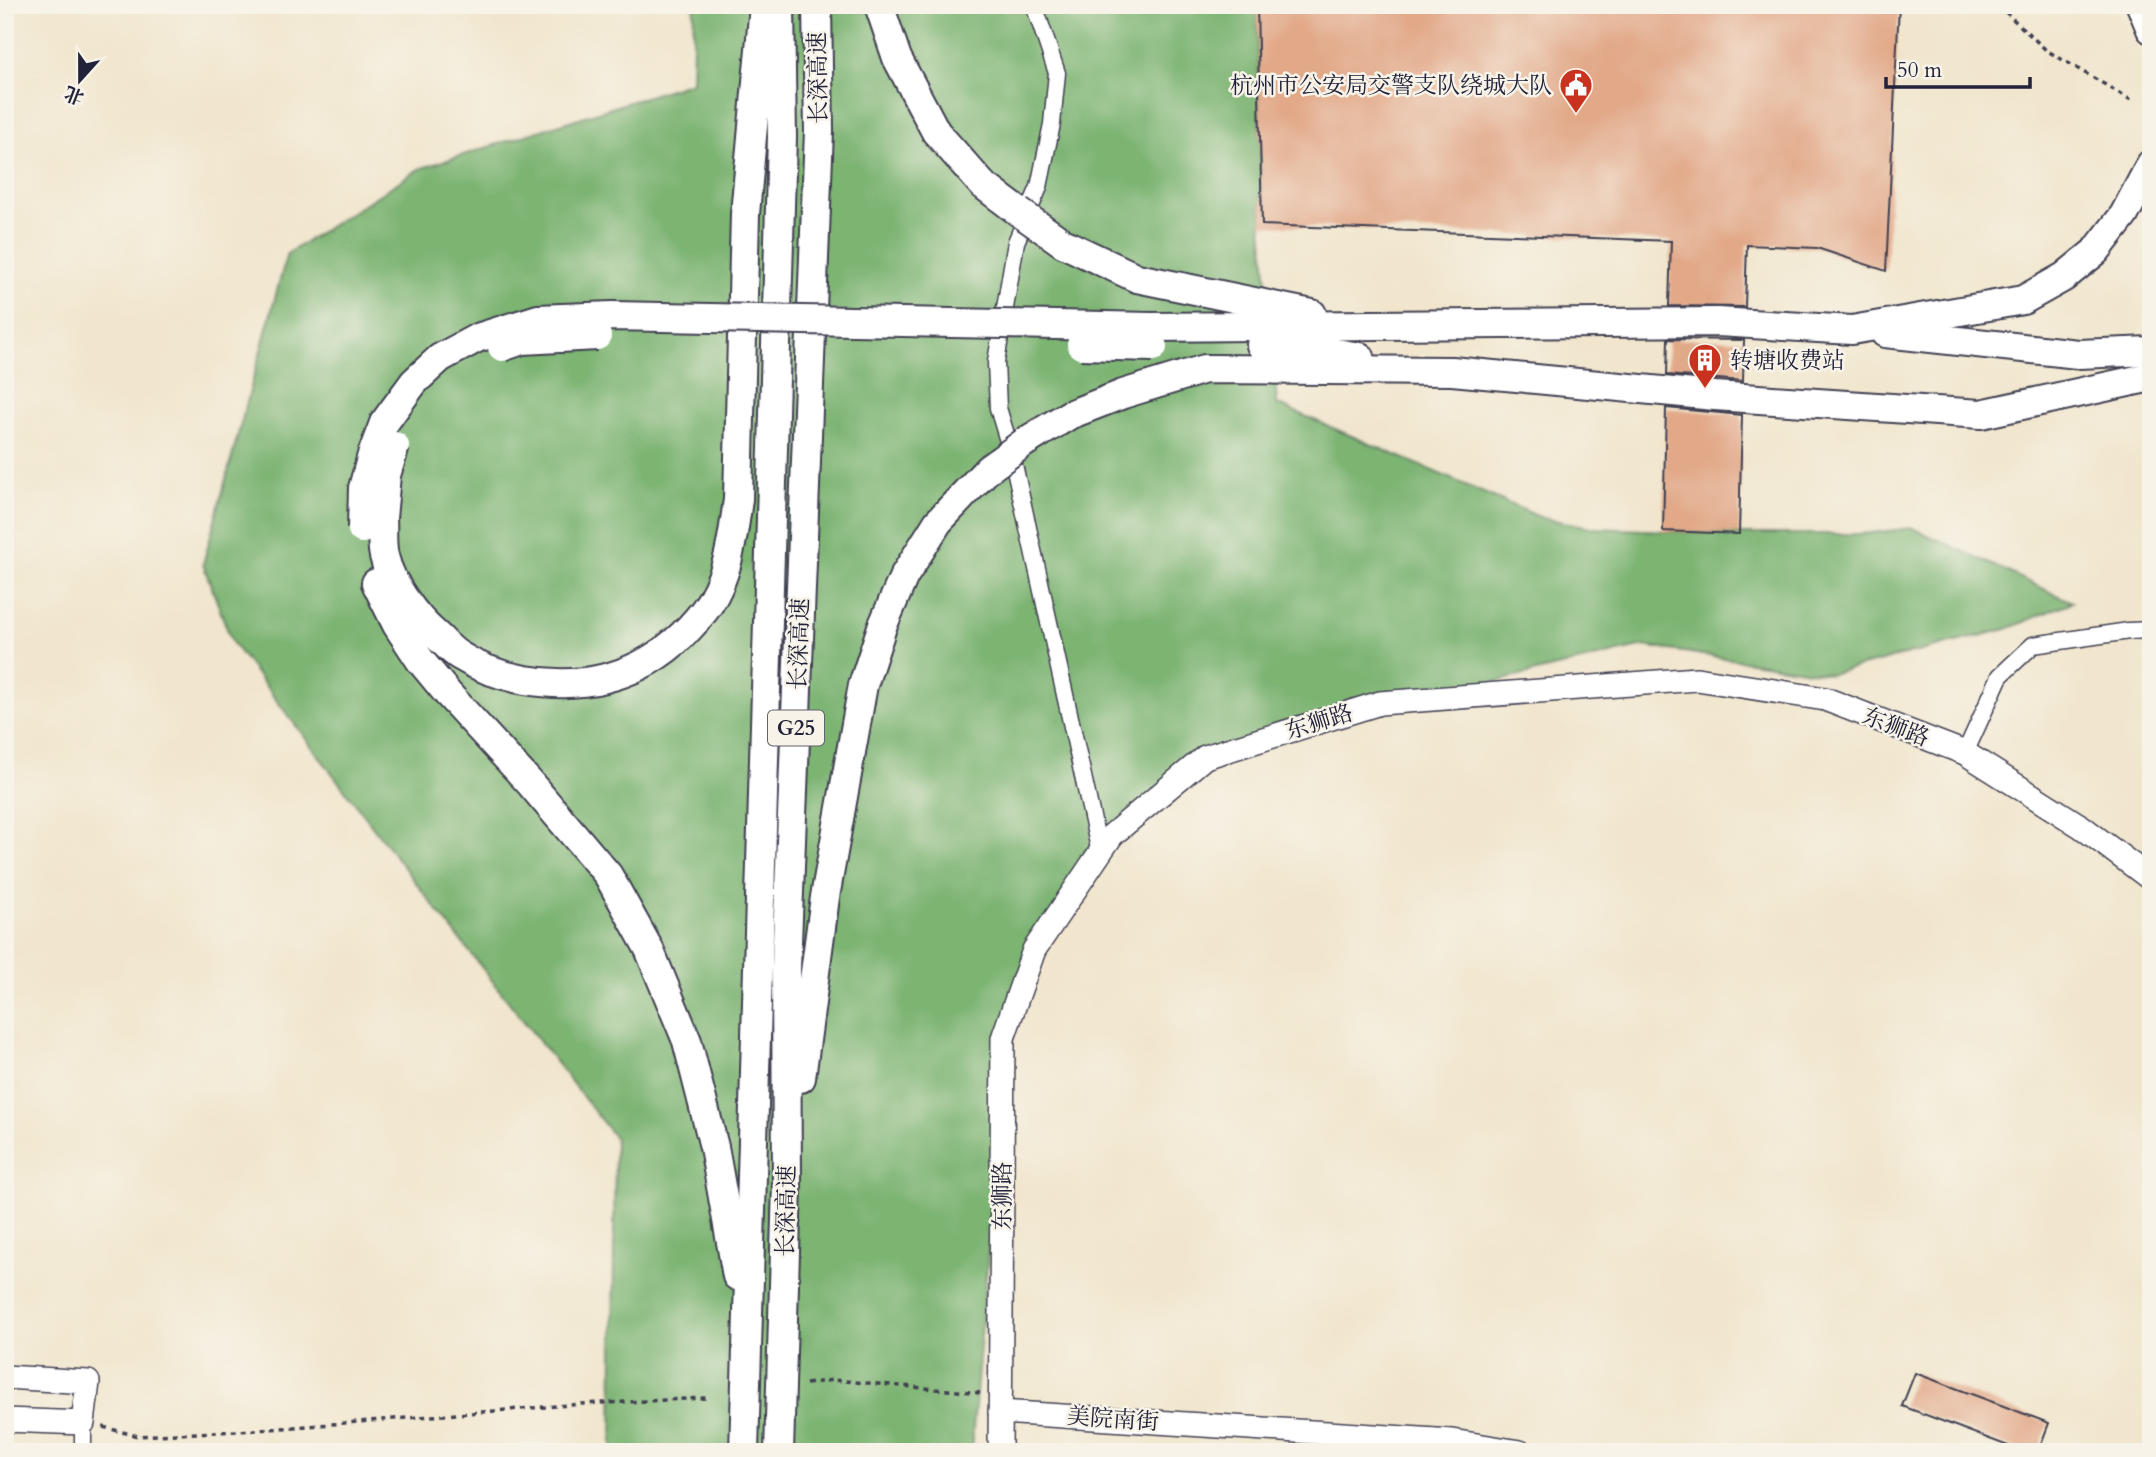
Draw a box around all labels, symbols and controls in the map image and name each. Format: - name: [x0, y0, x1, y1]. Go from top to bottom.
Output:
- street label: 长深高速: [802, 32, 834, 124]
- north arrow: [46, 46, 116, 116]
- scale bar: [1886, 46, 2030, 90]
- text: 50 m: [1897, 56, 1942, 85]
- public building icon: 杭州市公安局交警支队绕城大队: [1557, 66, 1595, 115]
- place label: 杭州市公安局交警支队绕城大队: [1230, 70, 1552, 101]
- text: 北: [61, 79, 88, 110]
- building icon: 转塘收费站: [1686, 341, 1724, 390]
- place label: 转塘收费站: [1730, 345, 1845, 376]
- street label: 长深高速: [782, 597, 816, 691]
- street label: 东狮路: [1281, 697, 1357, 747]
- street label: 东狮路: [1858, 700, 1934, 754]
- road number: G25: [768, 710, 824, 746]
- street label: 东狮路: [987, 1162, 1018, 1231]
- street label: 长深高速: [770, 1165, 802, 1257]
- street label: 美院南街: [1066, 1400, 1160, 1438]

